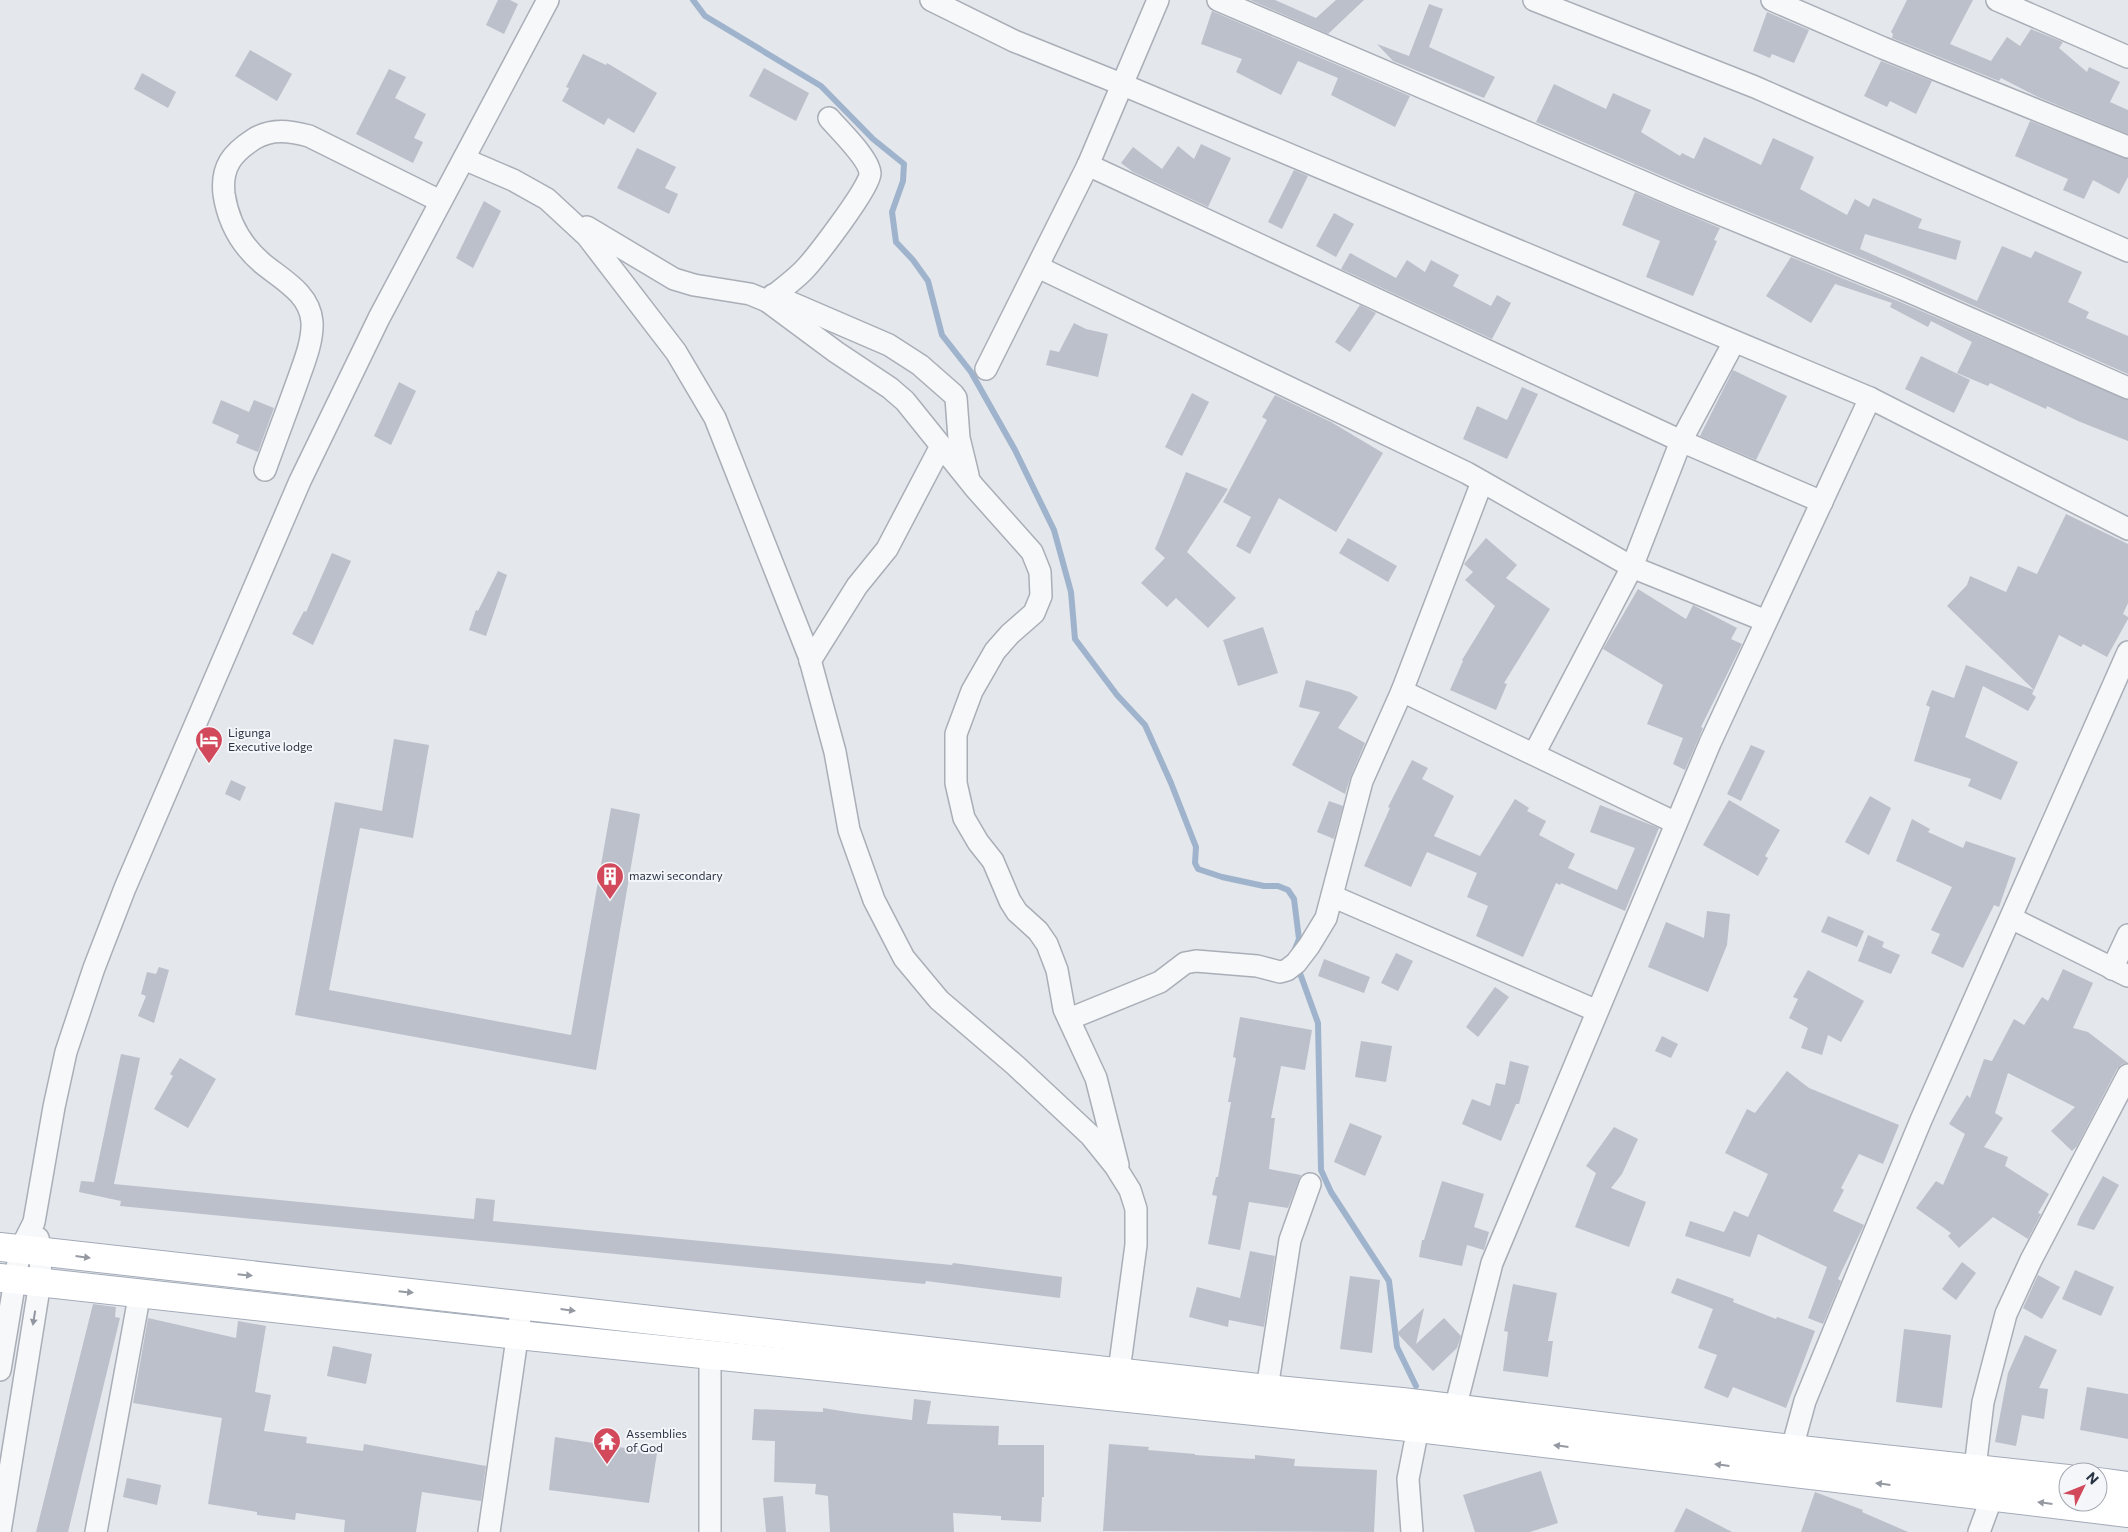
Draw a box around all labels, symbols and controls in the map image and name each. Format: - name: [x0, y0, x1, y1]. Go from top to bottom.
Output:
- hotel icon: Ligunga Executive lodge: [194, 725, 224, 764]
- place label: Ligunga Executive lodge: [228, 725, 313, 753]
- building icon: mazwi secondary: [595, 861, 625, 900]
- place label: mazwi secondary: [629, 868, 723, 882]
- one-way arrow: [76, 1253, 92, 1261]
- one-way arrow: [237, 1271, 253, 1279]
- one-way arrow: [399, 1288, 415, 1296]
- one-way arrow: [560, 1306, 576, 1314]
- one-way arrow: [30, 1310, 38, 1326]
- temple icon: Assemblies of God: [592, 1426, 622, 1465]
- place label: Assemblies of God: [626, 1426, 687, 1454]
- one-way arrow: [1552, 1442, 1568, 1450]
- one-way arrow: [1714, 1461, 1730, 1469]
- north arrow: [2058, 1462, 2108, 1512]
- text: N: [2083, 1468, 2103, 1487]
- one-way arrow: [1875, 1480, 1891, 1488]
- one-way arrow: [2037, 1499, 2053, 1507]

